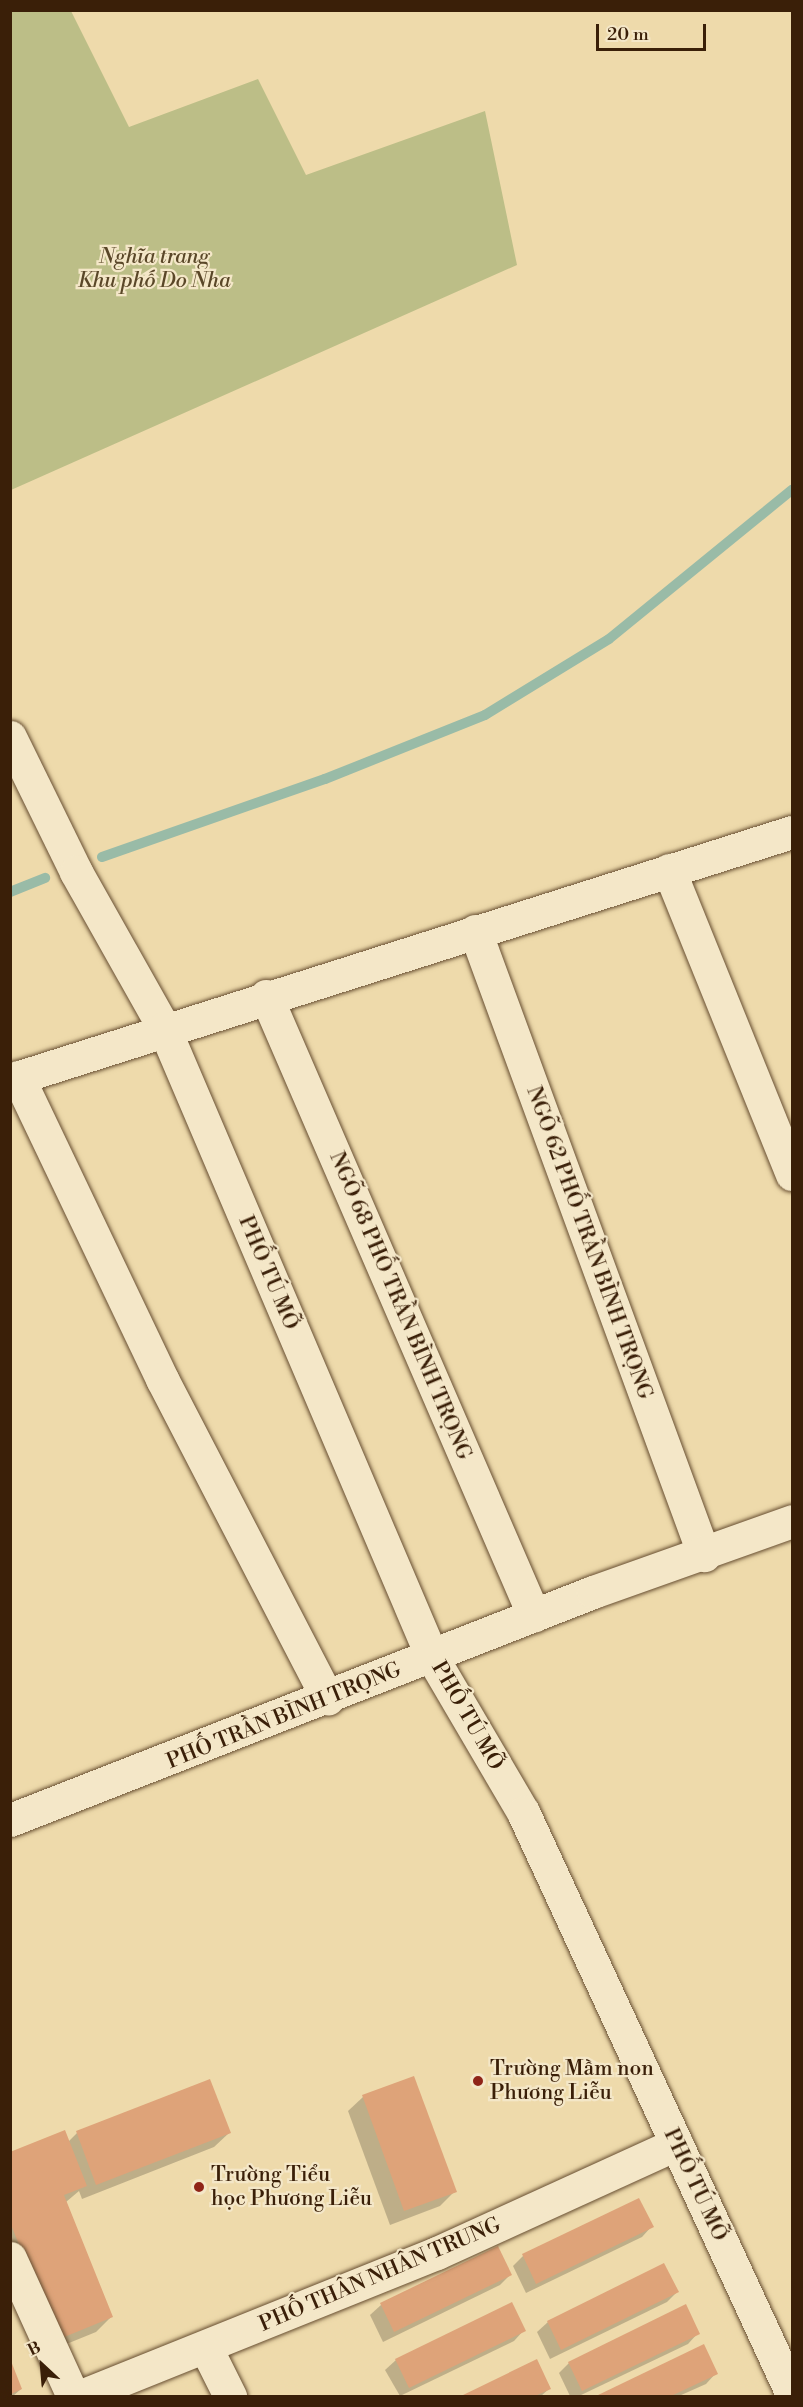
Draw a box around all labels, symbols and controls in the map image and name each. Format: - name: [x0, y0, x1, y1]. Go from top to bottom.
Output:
- scale bar: [599, 12, 708, 50]
- text: 20 m: [607, 23, 649, 46]
- park label: Nghĩa trang Khu phố Do Nha: [77, 244, 231, 294]
- street label: NGÕ 62 PHỐ TRẦN BÌNH TRỌNG: [521, 1083, 657, 1403]
- street label: NGÕ 68 PHỐ TRẦN BÌNH TRỌNG: [324, 1148, 476, 1464]
- street label: PHỐ TÚ MỠ: [233, 1212, 303, 1334]
- street label: PHỐ TRẦN BÌNH TRỌNG: [163, 1657, 405, 1775]
- street label: PHỐ TÚ MỠ: [426, 1657, 508, 1775]
- place label: Trường Mầm non Phương Liễu: [490, 2056, 654, 2106]
- marker: Trường Mầm non Phương Liễu: [471, 2074, 485, 2088]
- street label: PHỐ TÚ MỠ: [658, 2125, 732, 2245]
- place label: Trường Tiểu học Phương Liễu: [211, 2162, 372, 2212]
- marker: Trường Tiểu học Phương Liễu: [192, 2180, 206, 2194]
- street label: PHỐ THÂN NHÂN TRUNG: [255, 2213, 505, 2337]
- north arrow: [12, 2335, 72, 2395]
- text: B: [24, 2337, 44, 2360]

